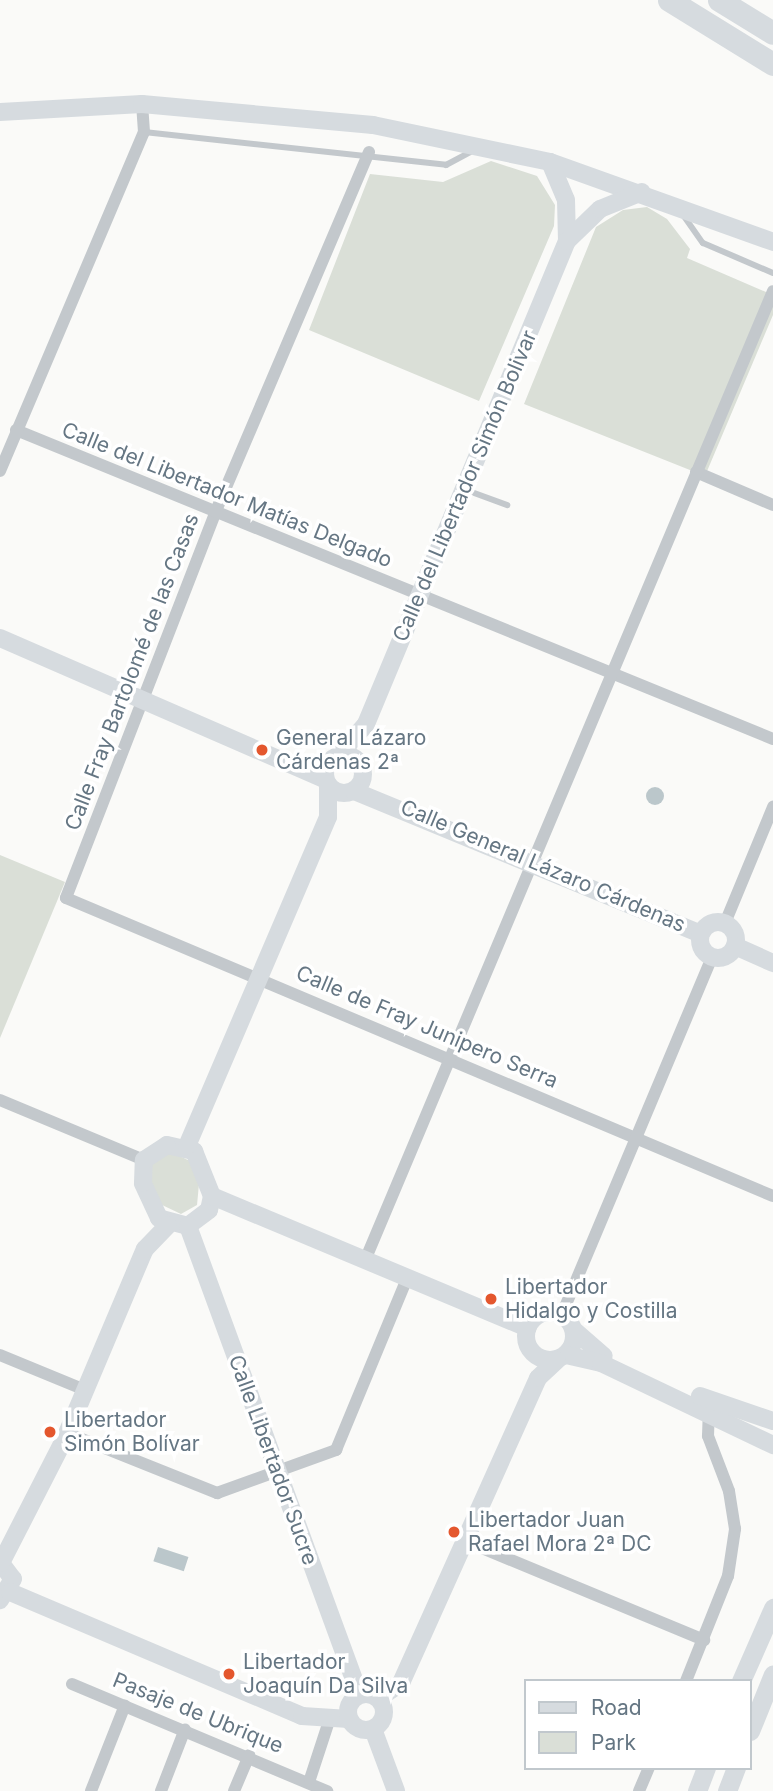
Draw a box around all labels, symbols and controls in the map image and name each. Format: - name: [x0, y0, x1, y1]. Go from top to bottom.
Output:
- street label: Calle del Libertador Simón Bolivar: [388, 327, 542, 645]
- street label: Calle del Libertador Matías Delgado: [58, 417, 396, 573]
- street label: Calle Fray Bartolomé de las Casas: [60, 510, 204, 834]
- place label: General Lázaro Cárdenas 2ª: [276, 725, 426, 775]
- marker: General Lázaro Cárdenas 2ª: [254, 742, 270, 758]
- street label: Calle General Lázaro Cárdenas: [397, 794, 689, 938]
- street label: Calle de Fray Junipero Serra: [292, 960, 562, 1094]
- place label: Libertador Hidalgo y Costilla: [505, 1274, 677, 1324]
- marker: Libertador Hidalgo y Costilla: [483, 1291, 499, 1307]
- street label: Calle Libertador Sucre: [223, 1352, 323, 1568]
- place label: Libertador Simón Bolívar: [64, 1407, 200, 1457]
- marker: Libertador Simón Bolívar: [42, 1424, 58, 1440]
- place label: Libertador Juan Rafael Mora 2ª DC: [468, 1507, 651, 1557]
- marker: Libertador Juan Rafael Mora 2ª DC: [446, 1524, 462, 1540]
- place label: Libertador Joaquín Da Silva: [243, 1649, 408, 1699]
- marker: Libertador Joaquín Da Silva: [221, 1666, 237, 1682]
- street label: Pasaje de Ubrique: [109, 1667, 287, 1759]
- legend: [524, 1679, 752, 1770]
- text: Road: [591, 1695, 642, 1720]
- text: Park: [591, 1730, 636, 1755]

